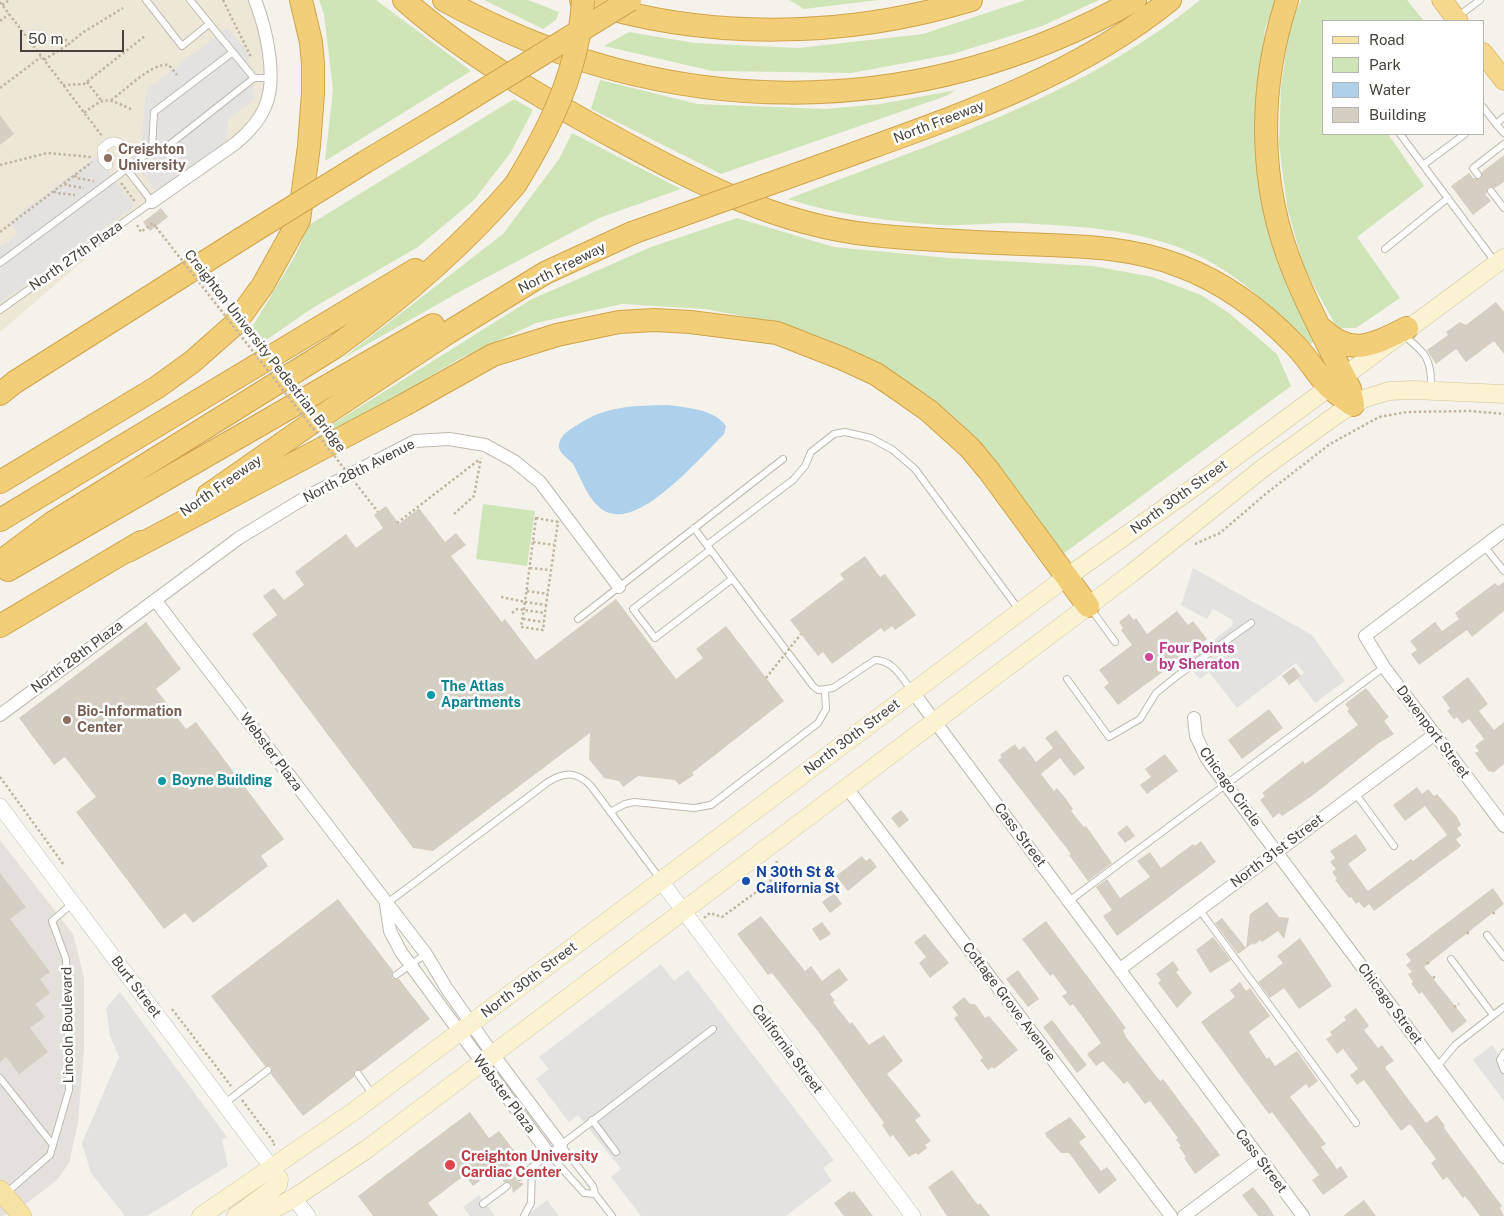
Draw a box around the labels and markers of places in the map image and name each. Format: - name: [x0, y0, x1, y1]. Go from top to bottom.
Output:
- place label: Creighton University: [118, 142, 186, 174]
- marker: Creighton University: [102, 152, 114, 164]
- place label: Four Points by Sheraton: [1159, 641, 1240, 674]
- marker: Four Points by Sheraton: [1143, 651, 1155, 663]
- place label: The Atlas Apartments: [441, 679, 521, 712]
- marker: The Atlas Apartments: [425, 689, 437, 701]
- place label: Bio-Information Center: [77, 704, 182, 736]
- marker: Bio-Information Center: [61, 714, 73, 726]
- place label: Boyne Building: [172, 773, 272, 789]
- marker: Boyne Building: [156, 775, 168, 787]
- place label: N 30th St & California St: [756, 865, 840, 898]
- marker: N 30th St & California St: [740, 875, 752, 887]
- place label: Creighton University Cardiac Center: [461, 1149, 598, 1182]
- marker: Creighton University Cardiac Center: [443, 1158, 457, 1172]

